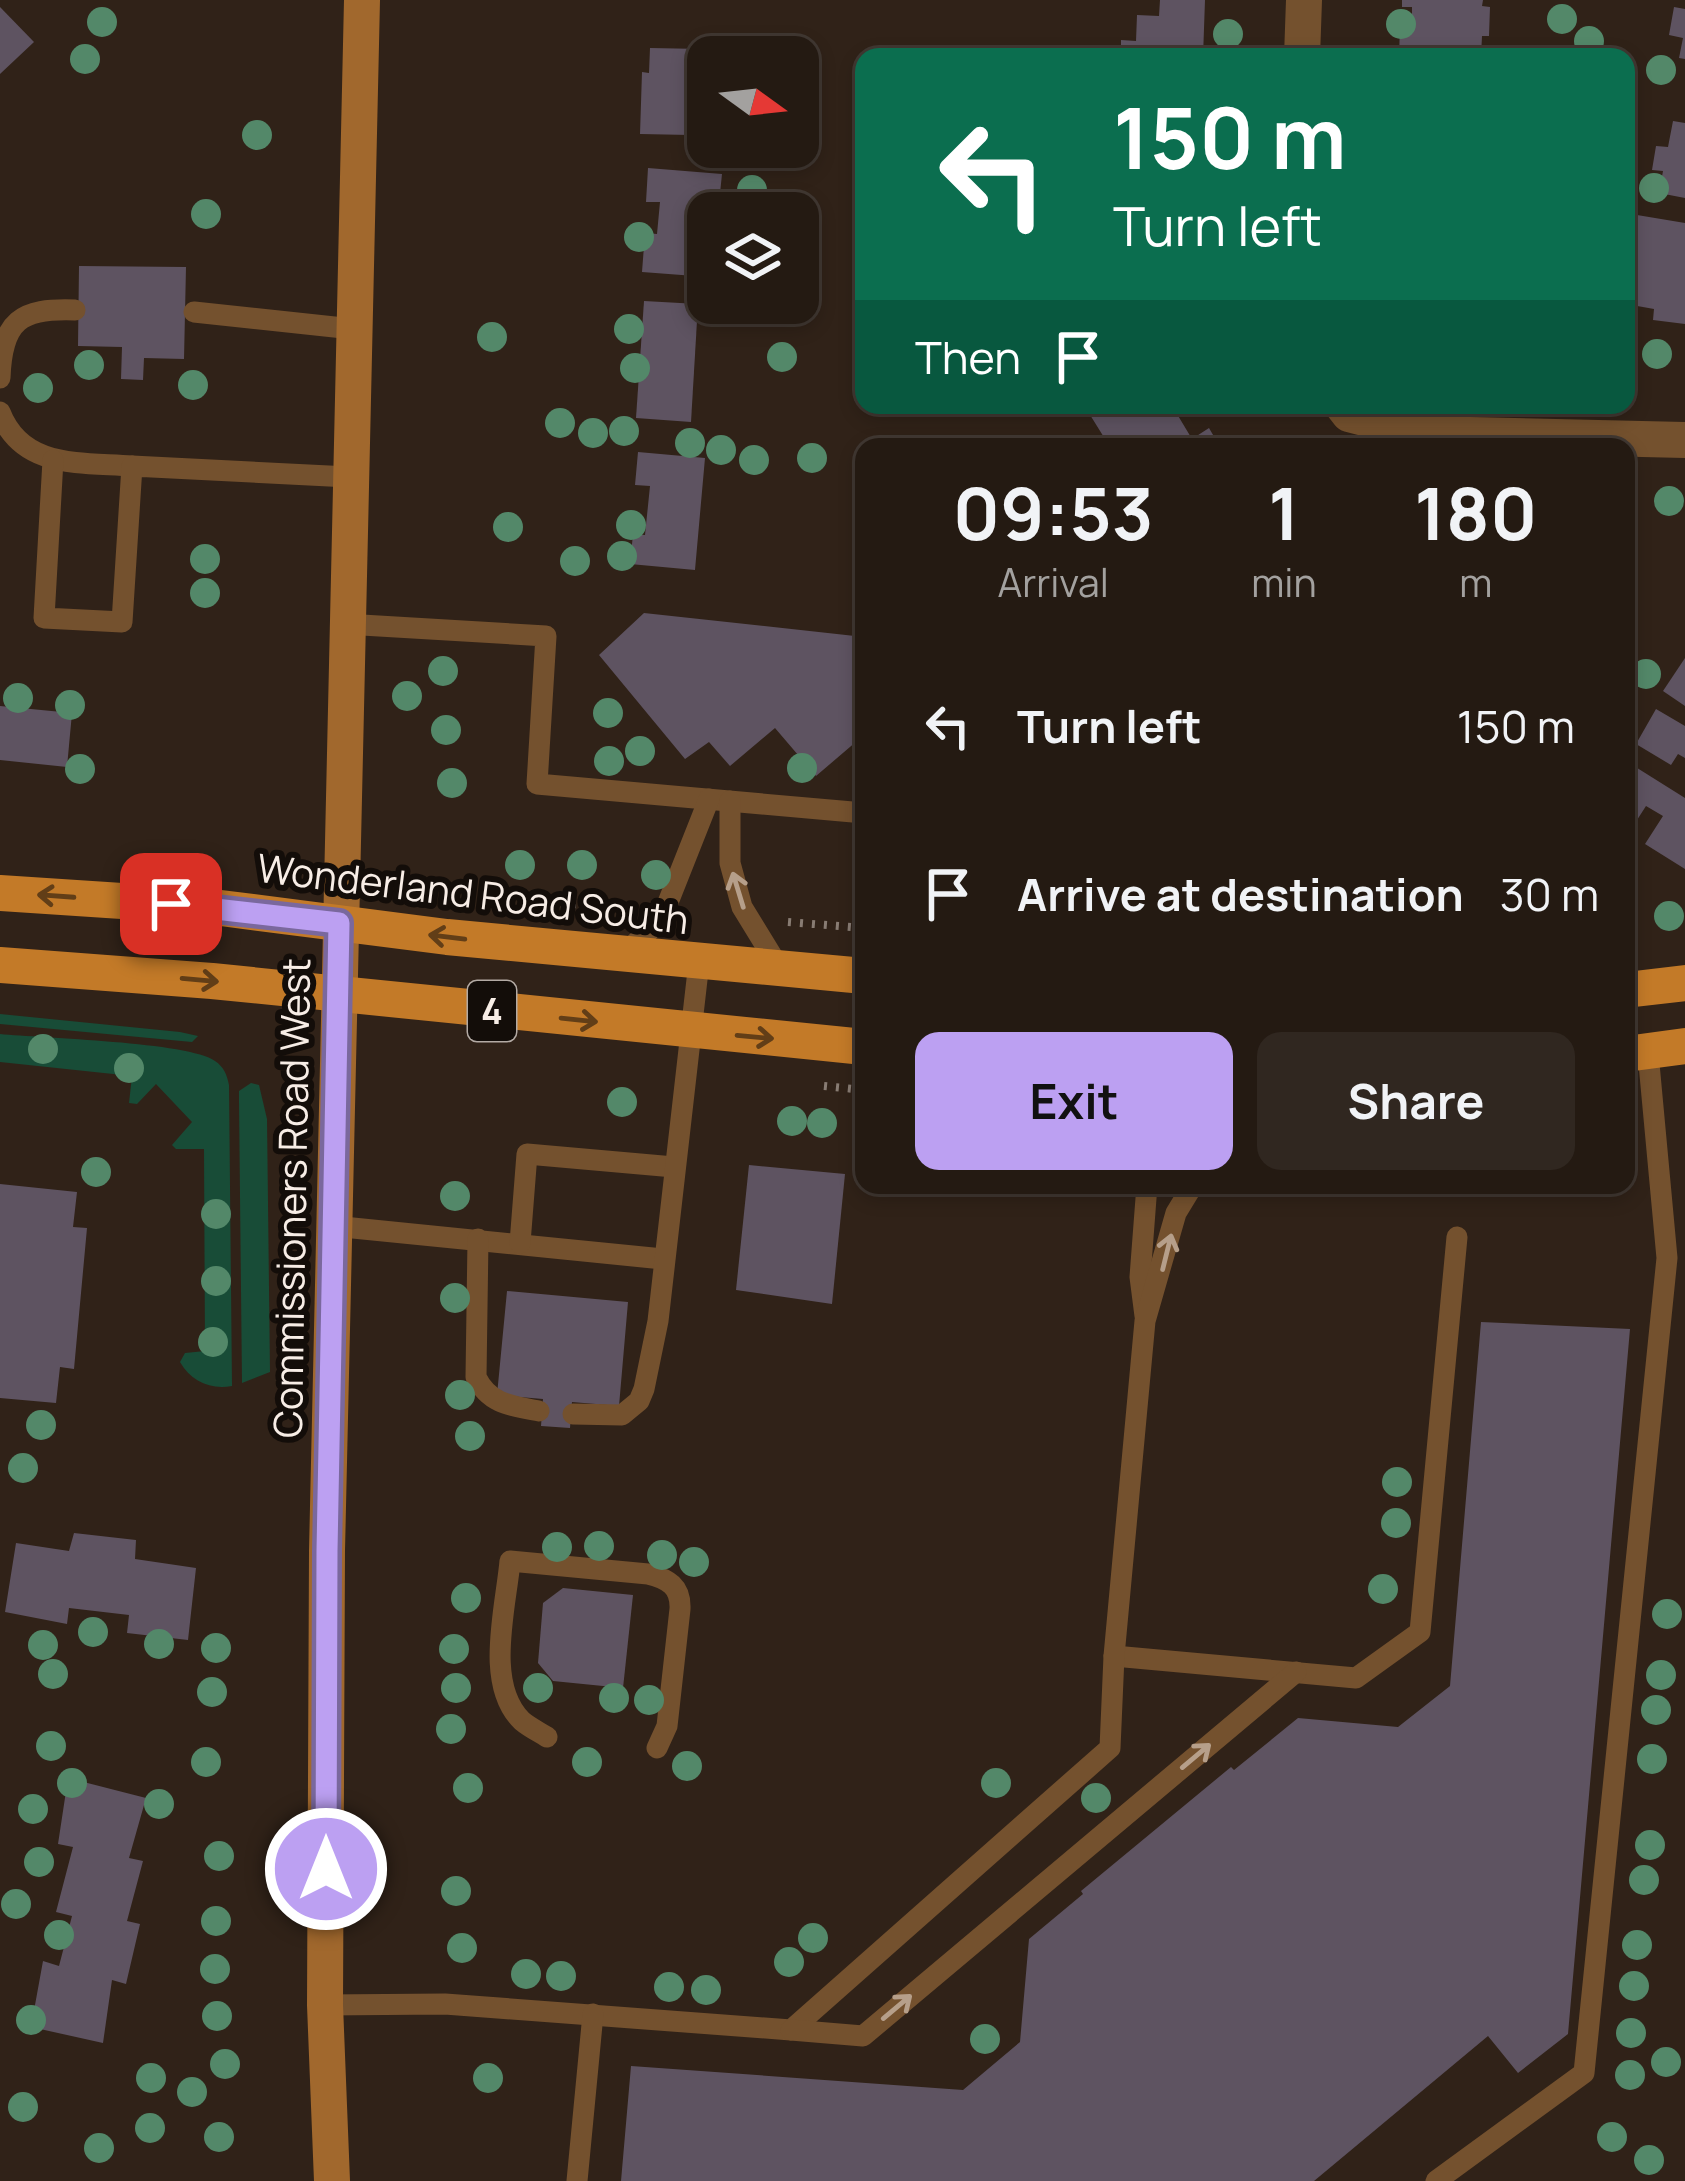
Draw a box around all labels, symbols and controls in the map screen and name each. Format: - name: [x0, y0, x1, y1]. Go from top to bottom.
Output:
- north arrow: [687, 36, 819, 168]
- map controls: [687, 36, 819, 324]
- text: 150 m: [1113, 79, 1347, 194]
- icon: left: [915, 96, 1071, 252]
- text: Turn left: [1113, 188, 1322, 262]
- button: layers: [687, 192, 819, 324]
- icon: arrive: [1045, 324, 1111, 390]
- text: Then: [915, 326, 1021, 388]
- text: 09:53: [953, 463, 1154, 562]
- text: 1: [1268, 463, 1300, 562]
- text: 180: [1414, 463, 1537, 562]
- text: Arrival: [997, 555, 1109, 609]
- text: min: [1251, 555, 1317, 609]
- text: m: [1459, 555, 1492, 609]
- icon: left: [915, 693, 981, 759]
- text: Turn left: [1017, 695, 1202, 757]
- text: 150 m: [1457, 695, 1575, 757]
- street label: Wonderland Road South: [254, 840, 692, 946]
- pin: [120, 853, 222, 955]
- icon: arrive: [915, 861, 981, 927]
- text: Arrive at destination: [1017, 863, 1464, 925]
- text: 30 m: [1500, 863, 1599, 925]
- icon: arrive: [138, 871, 204, 937]
- one-way arrow: [726, 872, 748, 910]
- one-way arrow: [37, 885, 76, 908]
- one-way arrow: [428, 925, 467, 947]
- street label: Commissioners Road West: [260, 958, 322, 1438]
- one-way arrow: [180, 969, 219, 992]
- road number: 4: [468, 981, 516, 1041]
- one-way arrow: [559, 1009, 598, 1032]
- one-way arrow: [735, 1026, 774, 1049]
- button: Exit: [915, 1032, 1233, 1170]
- button: Share: [1257, 1032, 1575, 1170]
- one-way arrow: [1157, 1233, 1179, 1271]
- one-way arrow: [1180, 1743, 1211, 1771]
- position arrow: [263, 1806, 389, 1932]
- one-way arrow: [881, 1994, 912, 2022]

